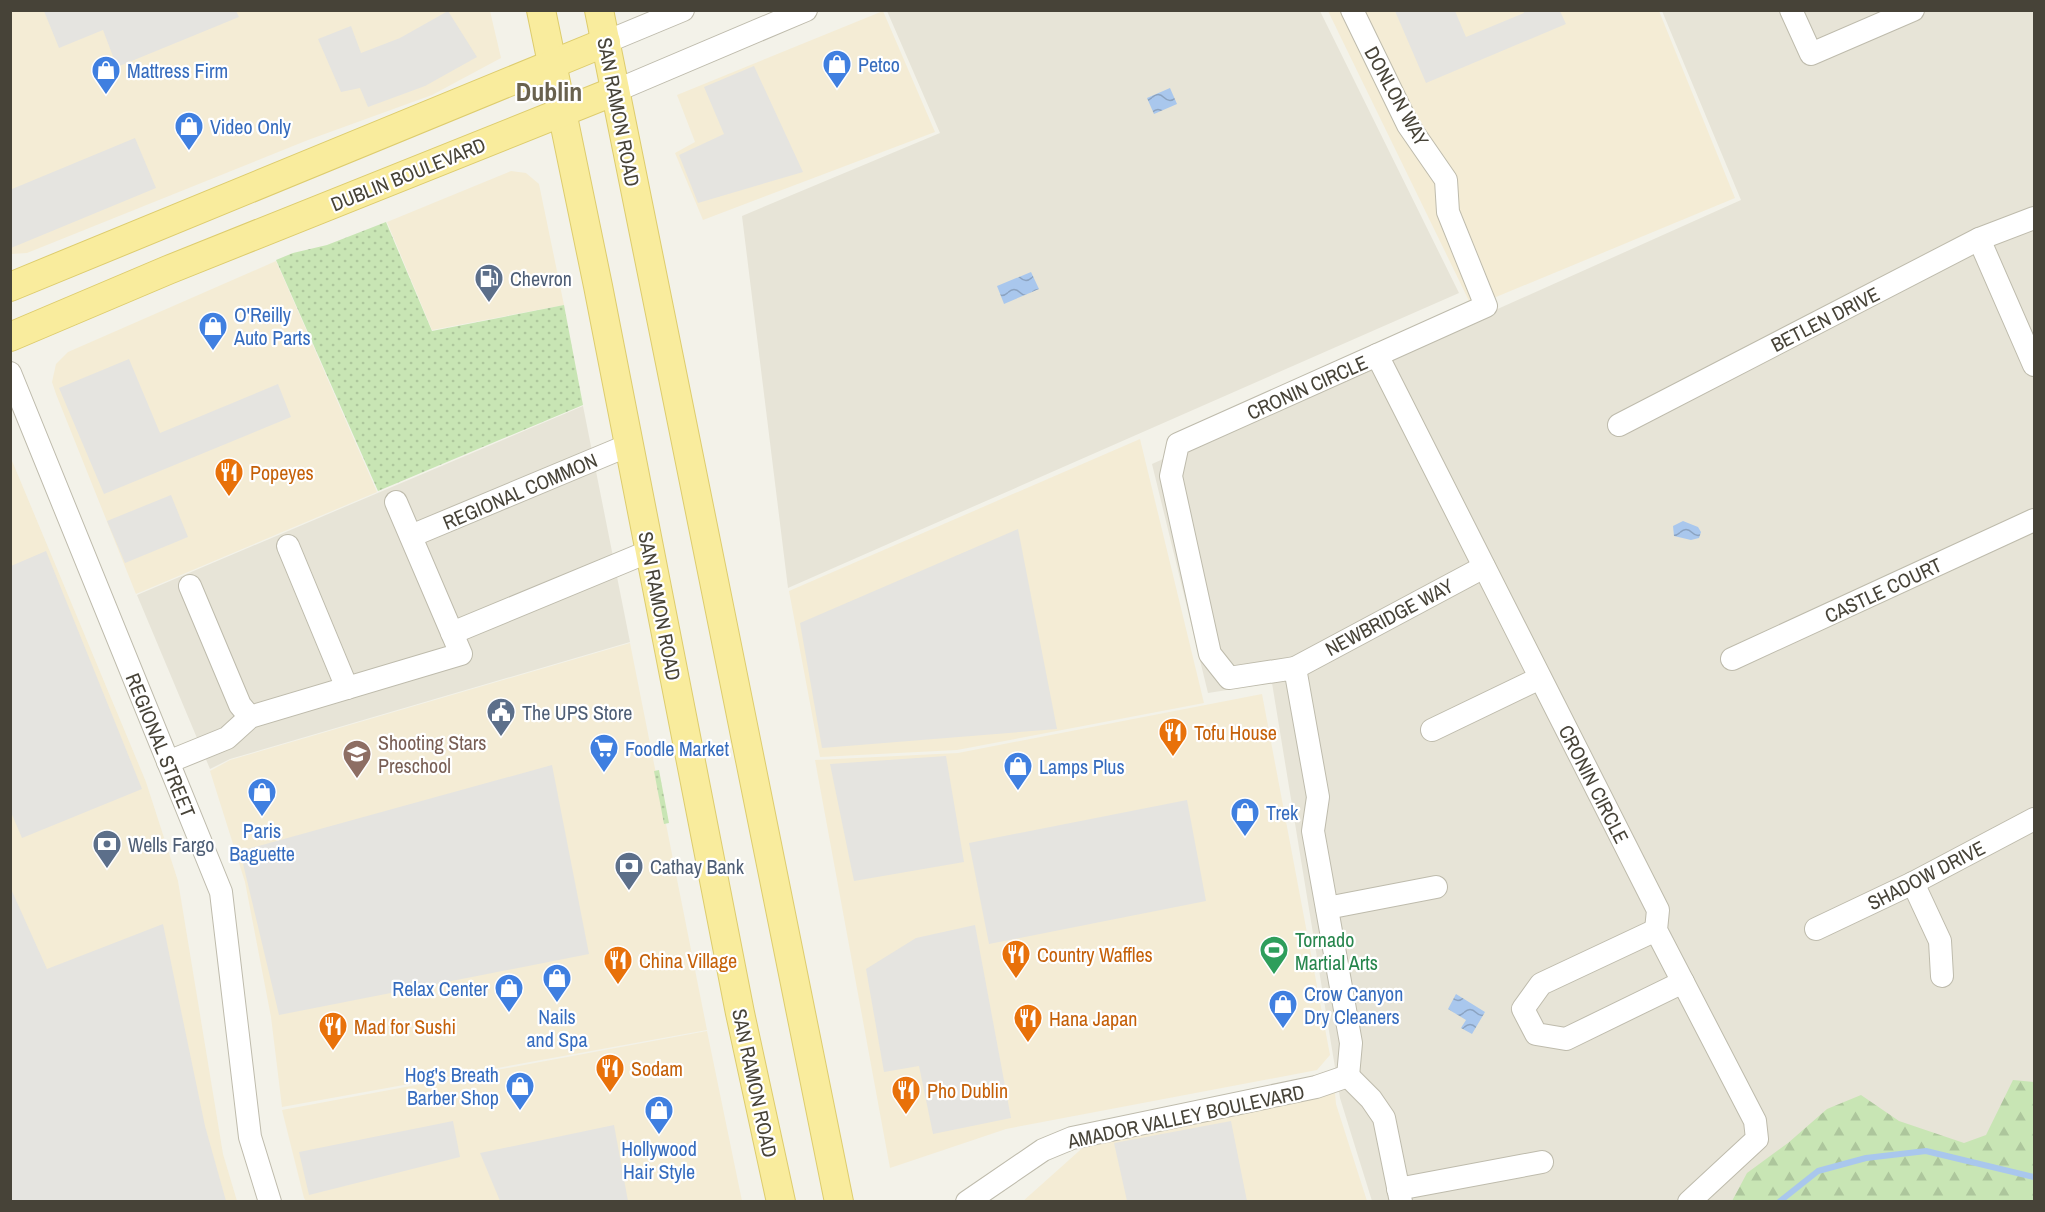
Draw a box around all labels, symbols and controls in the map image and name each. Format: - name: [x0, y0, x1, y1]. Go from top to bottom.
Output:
- street label: SAN RAMON ROAD: [591, 35, 647, 189]
- street label: DONLON WAY: [1358, 41, 1436, 151]
- shop icon: Petco: [821, 48, 853, 90]
- place label: Petco: [858, 51, 900, 78]
- shop icon: Mattress Firm: [90, 54, 122, 96]
- place label: Mattress Firm: [127, 57, 228, 84]
- district label: Dublin: [516, 74, 582, 109]
- shop icon: Video Only: [173, 110, 205, 152]
- place label: Video Only: [210, 113, 292, 140]
- street label: DUBLIN BOULEVARD: [327, 131, 489, 217]
- fuel station icon: Chevron: [473, 262, 505, 304]
- place label: Chevron: [510, 265, 572, 292]
- street label: BETLEN DRIVE: [1766, 280, 1884, 358]
- place label: O'Reilly Auto Parts: [233, 301, 311, 351]
- shop icon: O'Reilly Auto Parts: [197, 310, 229, 352]
- street label: CRONIN CIRCLE: [1242, 348, 1372, 426]
- street label: REGIONAL COMMON: [439, 446, 601, 536]
- restaurant icon: Popeyes: [213, 456, 245, 498]
- place label: Popeyes: [250, 459, 314, 486]
- street label: SAN RAMON ROAD: [632, 529, 688, 683]
- street label: CASTLE COURT: [1820, 551, 1946, 629]
- street label: NEWBRIDGE WAY: [1320, 572, 1458, 662]
- street label: REGIONAL STREET: [120, 669, 202, 821]
- public building icon: The UPS Store: [485, 696, 517, 738]
- place label: The UPS Store: [522, 699, 632, 726]
- restaurant icon: Tofu House: [1157, 716, 1189, 758]
- place label: Tofu House: [1194, 719, 1277, 746]
- street label: CRONIN CIRCLE: [1553, 720, 1635, 848]
- place label: Shooting Stars Preschool: [378, 729, 487, 779]
- supermarket icon: Foodle Market: [588, 732, 620, 774]
- place label: Foodle Market: [625, 735, 729, 762]
- school or university icon: Shooting Stars Preschool: [341, 738, 373, 780]
- shop icon: Lamps Plus: [1002, 750, 1034, 792]
- place label: Lamps Plus: [1039, 753, 1125, 780]
- shop icon: Paris Baguette: [246, 776, 278, 818]
- shop icon: Trek: [1229, 796, 1261, 838]
- place label: Trek: [1266, 799, 1299, 826]
- place label: Paris Baguette: [229, 817, 295, 867]
- bank icon: Wells Fargo: [91, 828, 123, 870]
- place label: Wells Fargo: [128, 831, 214, 858]
- street label: SHADOW DRIVE: [1863, 834, 1989, 916]
- bank icon: Cathay Bank: [613, 850, 645, 892]
- place label: Cathay Bank: [650, 853, 745, 880]
- place label: Tornado Martial Arts: [1295, 926, 1378, 976]
- sports icon: Tornado Martial Arts: [1258, 934, 1290, 976]
- restaurant icon: Country Waffles: [1000, 938, 1032, 980]
- place label: Country Waffles: [1037, 941, 1153, 968]
- restaurant icon: China Village: [602, 944, 634, 986]
- place label: China Village: [639, 947, 737, 974]
- shop icon: Nails and Spa: [541, 962, 573, 1004]
- shop icon: Relax Center: [493, 972, 525, 1014]
- place label: Relax Center: [392, 975, 489, 1002]
- place label: Crow Canyon Dry Cleaners: [1304, 980, 1403, 1030]
- shop icon: Crow Canyon Dry Cleaners: [1267, 988, 1299, 1030]
- restaurant icon: Hana Japan: [1012, 1002, 1044, 1044]
- place label: Nails and Spa: [526, 1003, 588, 1053]
- place label: Hana Japan: [1049, 1005, 1137, 1032]
- street label: SAN RAMON ROAD: [726, 1006, 784, 1160]
- restaurant icon: Mad for Sushi: [317, 1010, 349, 1052]
- place label: Mad for Sushi: [354, 1013, 456, 1040]
- restaurant icon: Sodam: [594, 1052, 626, 1094]
- place label: Sodam: [631, 1055, 683, 1082]
- place label: Hog's Breath Barber Shop: [405, 1061, 499, 1111]
- shop icon: Hog's Breath Barber Shop: [504, 1070, 536, 1112]
- restaurant icon: Pho Dublin: [890, 1074, 922, 1116]
- place label: Pho Dublin: [927, 1077, 1008, 1104]
- street label: AMADOR VALLEY BOULEVARD: [1064, 1078, 1307, 1155]
- shop icon: Hollywood Hair Style: [643, 1094, 675, 1136]
- place label: Hollywood Hair Style: [621, 1135, 697, 1185]

